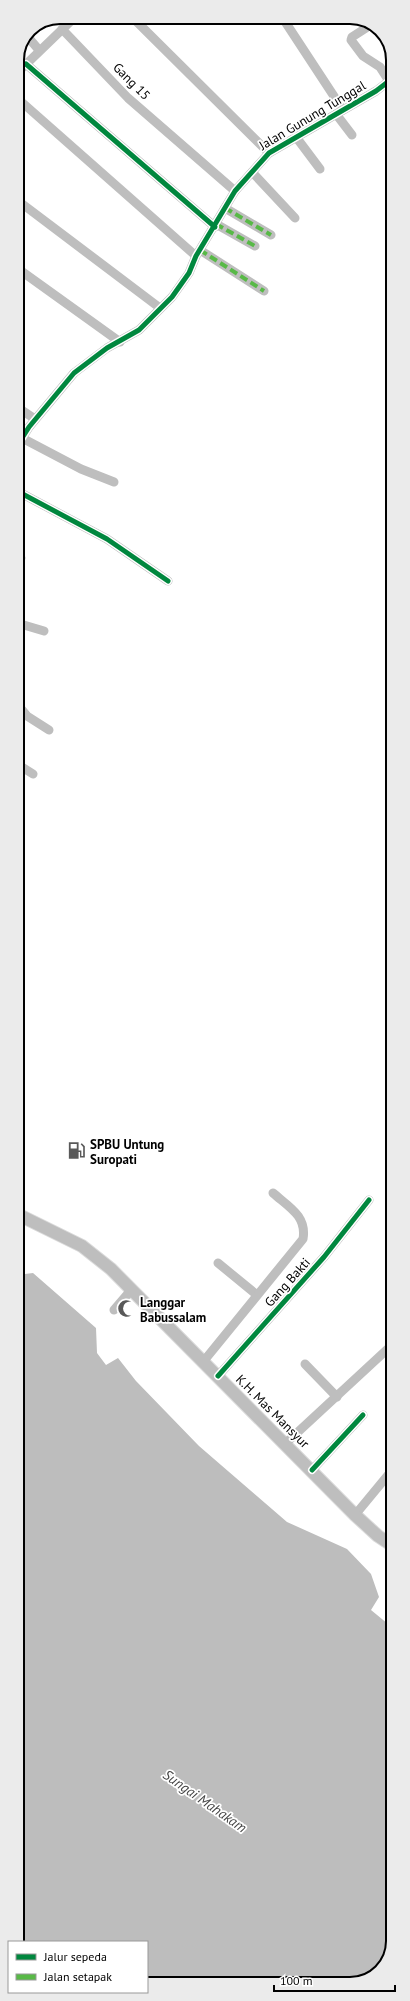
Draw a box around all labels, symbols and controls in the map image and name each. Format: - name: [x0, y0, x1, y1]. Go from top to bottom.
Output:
- street label: Gang 15: [109, 59, 154, 104]
- street label: Jalan Gunung Tunggal: [255, 77, 369, 155]
- place label: SPBU Untung Suropati: [90, 1136, 164, 1168]
- fuel station icon: SPBU Untung Suropati: [67, 1141, 87, 1161]
- street label: Gang Bakti: [261, 1254, 314, 1310]
- place label: Langgar Babussalam: [140, 1294, 206, 1326]
- mosque icon: Langgar Babussalam: [117, 1299, 137, 1319]
- street label: K.H. Mas Mansyur: [232, 1371, 313, 1452]
- water label: Sungai Mahakam: [160, 1766, 250, 1837]
- legend: [8, 1941, 148, 1993]
- text: Jalur sepeda: [43, 1949, 107, 1964]
- scale bar: [274, 1967, 395, 1993]
- text: Jalan setapak: [43, 1969, 112, 1984]
- text: 100 m: [280, 1973, 313, 1988]

